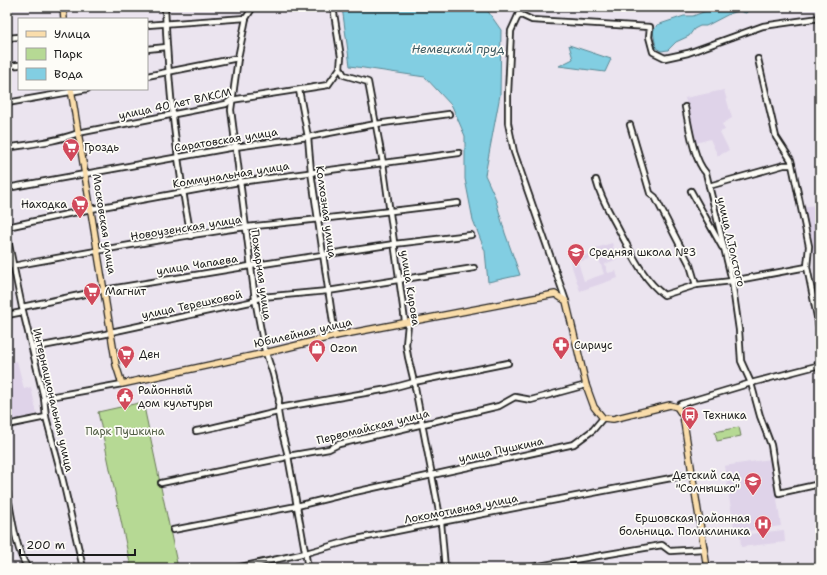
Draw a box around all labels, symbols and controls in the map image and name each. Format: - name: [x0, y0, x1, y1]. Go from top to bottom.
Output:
- legend: [18, 18, 148, 90]
- text: Улица: [54, 26, 91, 42]
- water label: Немецкий пруд: [411, 41, 505, 57]
- text: Парк: [54, 46, 83, 62]
- text: Вода: [54, 66, 83, 82]
- street label: улица 40 лет ВЛКСМ: [117, 85, 233, 123]
- street label: Саратовская улица: [173, 124, 279, 156]
- supermarket icon: Гроздь: [61, 137, 81, 162]
- place label: Гроздь: [84, 140, 119, 155]
- street label: Коммунальная улица: [172, 158, 291, 192]
- street label: Колхозная улица: [312, 165, 340, 259]
- street label: Московская улица: [89, 173, 119, 276]
- supermarket icon: Находка: [70, 194, 90, 219]
- street label: улица Л.Толстого: [713, 196, 749, 289]
- place label: Находка: [21, 197, 67, 212]
- street label: Новоузенская улица: [129, 212, 243, 244]
- street label: Пожарная улица: [247, 229, 275, 321]
- school or university icon: Средняя школа №3: [566, 242, 586, 267]
- place label: Средняя школа №3: [589, 245, 696, 260]
- street label: улица Кирова: [397, 249, 423, 327]
- street label: улица Чапаева: [155, 251, 239, 279]
- supermarket icon: Магнит: [82, 281, 102, 306]
- place label: Магнит: [105, 284, 146, 299]
- street label: улица Терешковой: [140, 287, 244, 323]
- street label: Юбилейная улица: [253, 314, 354, 352]
- street label: Интернациональная улица: [29, 327, 77, 473]
- pharmacy icon: Сириус: [551, 335, 571, 360]
- shop icon: Ozon: [307, 338, 327, 363]
- place label: Сириус: [574, 338, 613, 353]
- place label: Ozon: [330, 341, 358, 356]
- supermarket icon: Ден: [116, 344, 136, 369]
- place label: Ден: [139, 347, 160, 362]
- place label: Районный дом культуры: [138, 383, 213, 411]
- public building icon: Районный дом культуры: [115, 386, 135, 411]
- bus stop icon: Техника: [680, 405, 700, 430]
- street label: Первомайская улица: [315, 406, 431, 448]
- place label: Техника: [703, 408, 747, 423]
- park label: Парк Пушкина: [85, 424, 165, 439]
- street label: улица Пушкина: [457, 434, 545, 466]
- place label: Детский сад "Солнышко": [672, 468, 740, 496]
- school or university icon: Детский сад "Солнышко": [743, 471, 763, 496]
- street label: Локомотивная улица: [403, 491, 519, 527]
- place label: Ершовская районная больница. Поликлиника: [619, 511, 750, 539]
- hospital icon: Ершовская районная больница. Поликлиника: [753, 514, 773, 539]
- scale bar: [20, 531, 135, 557]
- text: 200 m: [26, 537, 65, 553]

